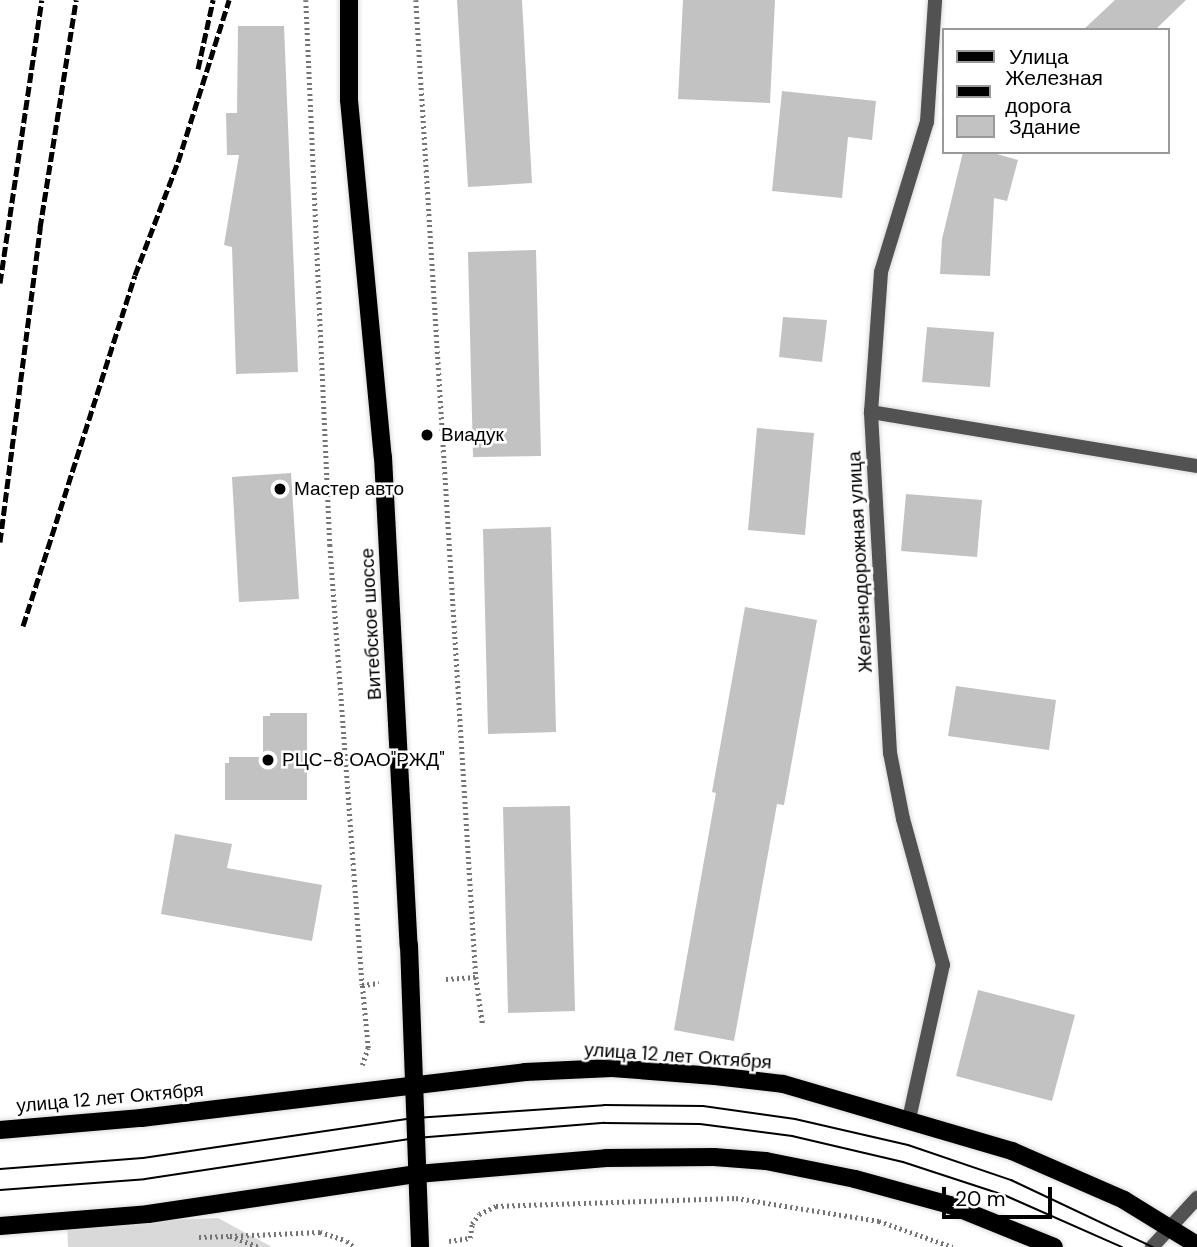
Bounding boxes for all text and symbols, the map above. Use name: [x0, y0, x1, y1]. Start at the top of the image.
legend: [942, 28, 1169, 154]
text: Улица: [1009, 43, 1069, 71]
text: Железная дорога: [1005, 64, 1103, 120]
text: Здание: [1009, 113, 1081, 141]
place label: Виадук: [441, 424, 504, 446]
marker: Виадук: [419, 427, 435, 443]
street label: Железнодорожная улица: [843, 451, 877, 673]
place label: Мастер авто: [294, 478, 404, 500]
marker: Мастер авто: [272, 481, 288, 497]
street label: Витебское шоссе: [356, 547, 386, 701]
place label: РЦС-8 ОАО"РЖД": [282, 749, 445, 771]
marker: РЦС-8 ОАО"РЖД": [260, 752, 276, 768]
street label: улица 12 лет Октября: [584, 1038, 772, 1074]
street label: улица 12 лет Октября: [15, 1078, 205, 1118]
scale bar: [945, 1174, 1055, 1218]
text: 20 m: [955, 1185, 1006, 1213]

